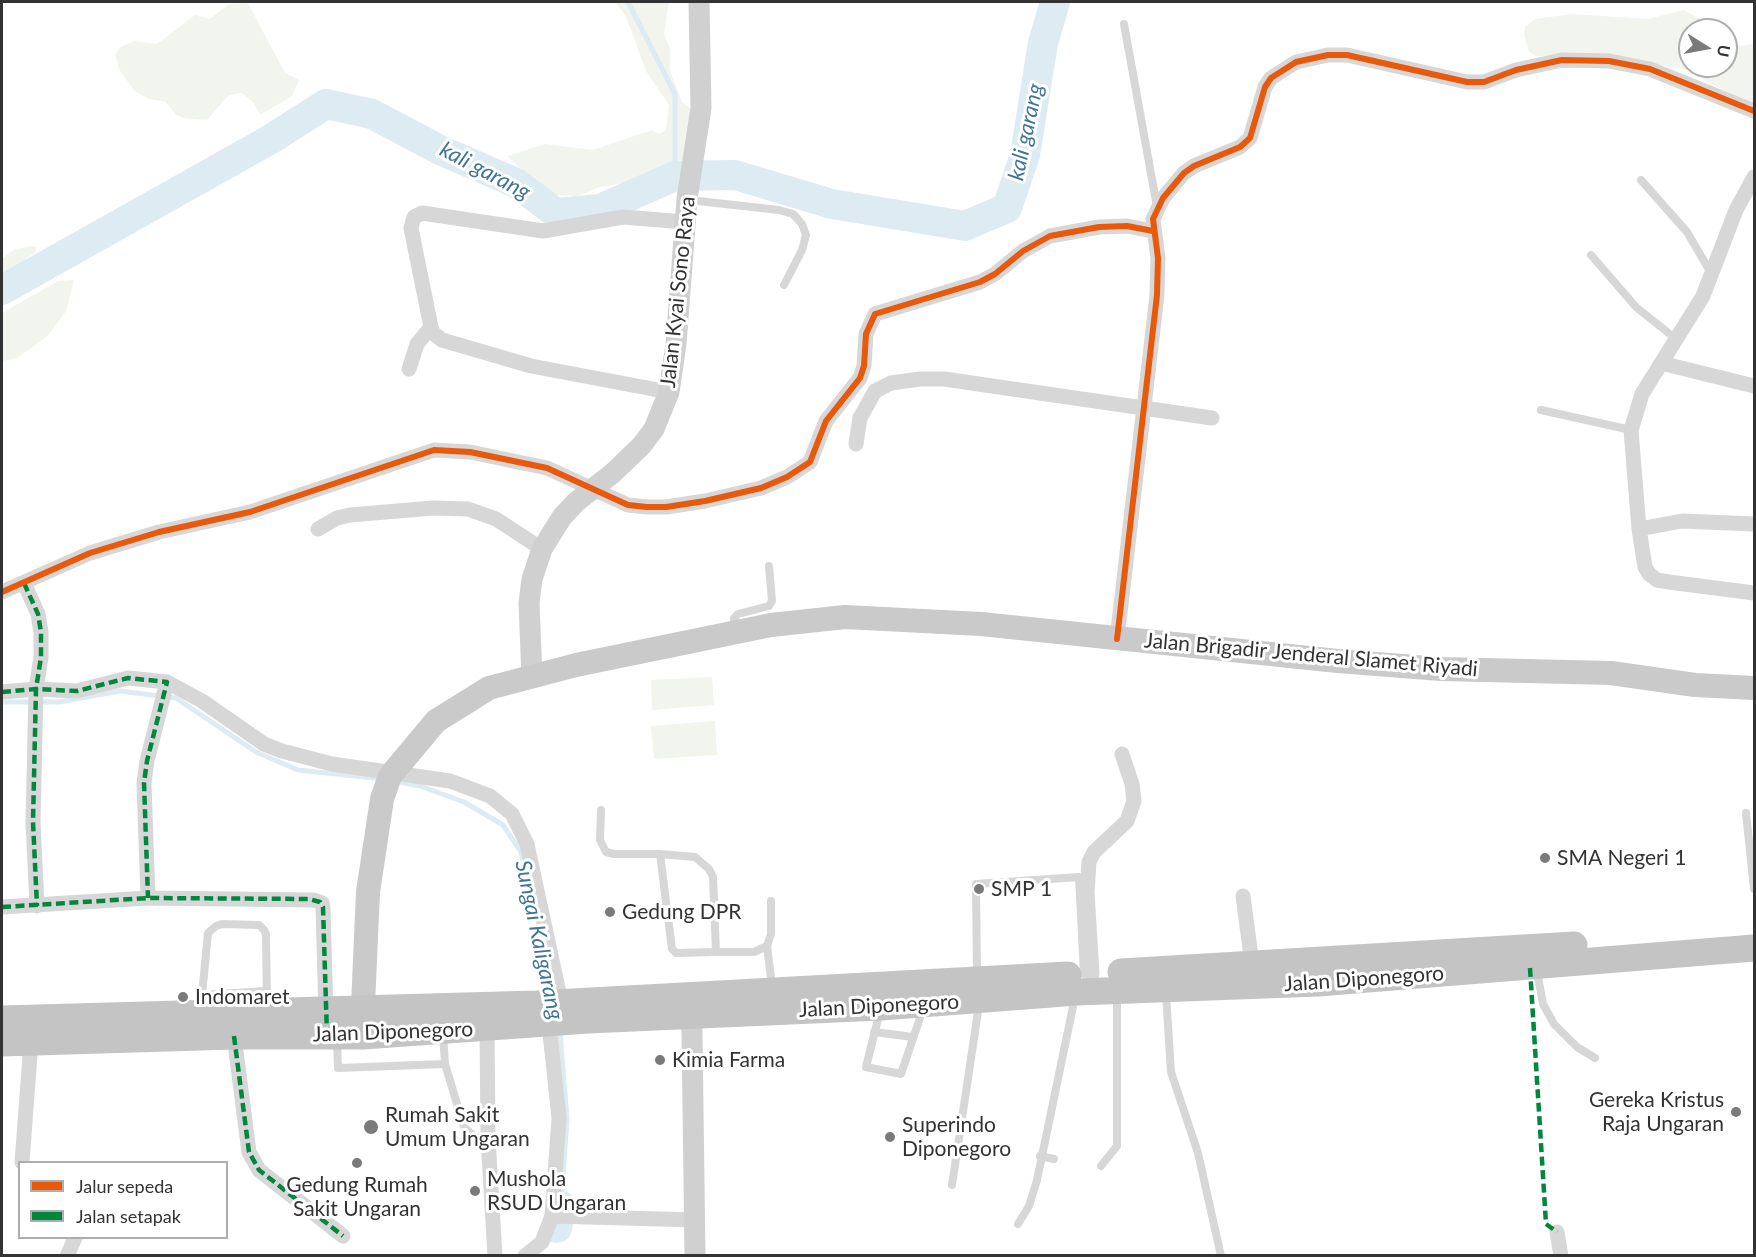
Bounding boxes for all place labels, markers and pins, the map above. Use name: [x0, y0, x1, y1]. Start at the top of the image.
place label: SMA Negeri 1: [1557, 845, 1686, 871]
marker: SMA Negeri 1: [1538, 851, 1552, 865]
place label: SMP 1: [991, 876, 1052, 902]
marker: SMP 1: [972, 882, 986, 896]
place label: Gedung DPR: [622, 899, 742, 925]
marker: Gedung DPR: [603, 905, 617, 919]
place label: Indomaret: [195, 984, 290, 1010]
marker: Indomaret: [176, 990, 190, 1004]
place label: Kimia Farma: [672, 1047, 785, 1073]
marker: Kimia Farma: [653, 1053, 667, 1067]
place label: Gereka Kristus Raja Ungaran: [1589, 1087, 1724, 1137]
place label: Rumah Sakit Umum Ungaran: [385, 1102, 530, 1152]
marker: Gereka Kristus Raja Ungaran: [1729, 1105, 1743, 1119]
place label: Superindo Diponegoro: [902, 1112, 1011, 1162]
marker: Rumah Sakit Umum Ungaran: [362, 1118, 380, 1136]
marker: Superindo Diponegoro: [883, 1130, 897, 1144]
marker: Gedung Rumah Sakit Ungaran: [350, 1156, 364, 1170]
place label: Mushola RSUD Ungaran: [487, 1166, 626, 1216]
place label: Gedung Rumah Sakit Ungaran: [286, 1172, 428, 1222]
marker: Mushola RSUD Ungaran: [468, 1184, 482, 1198]

